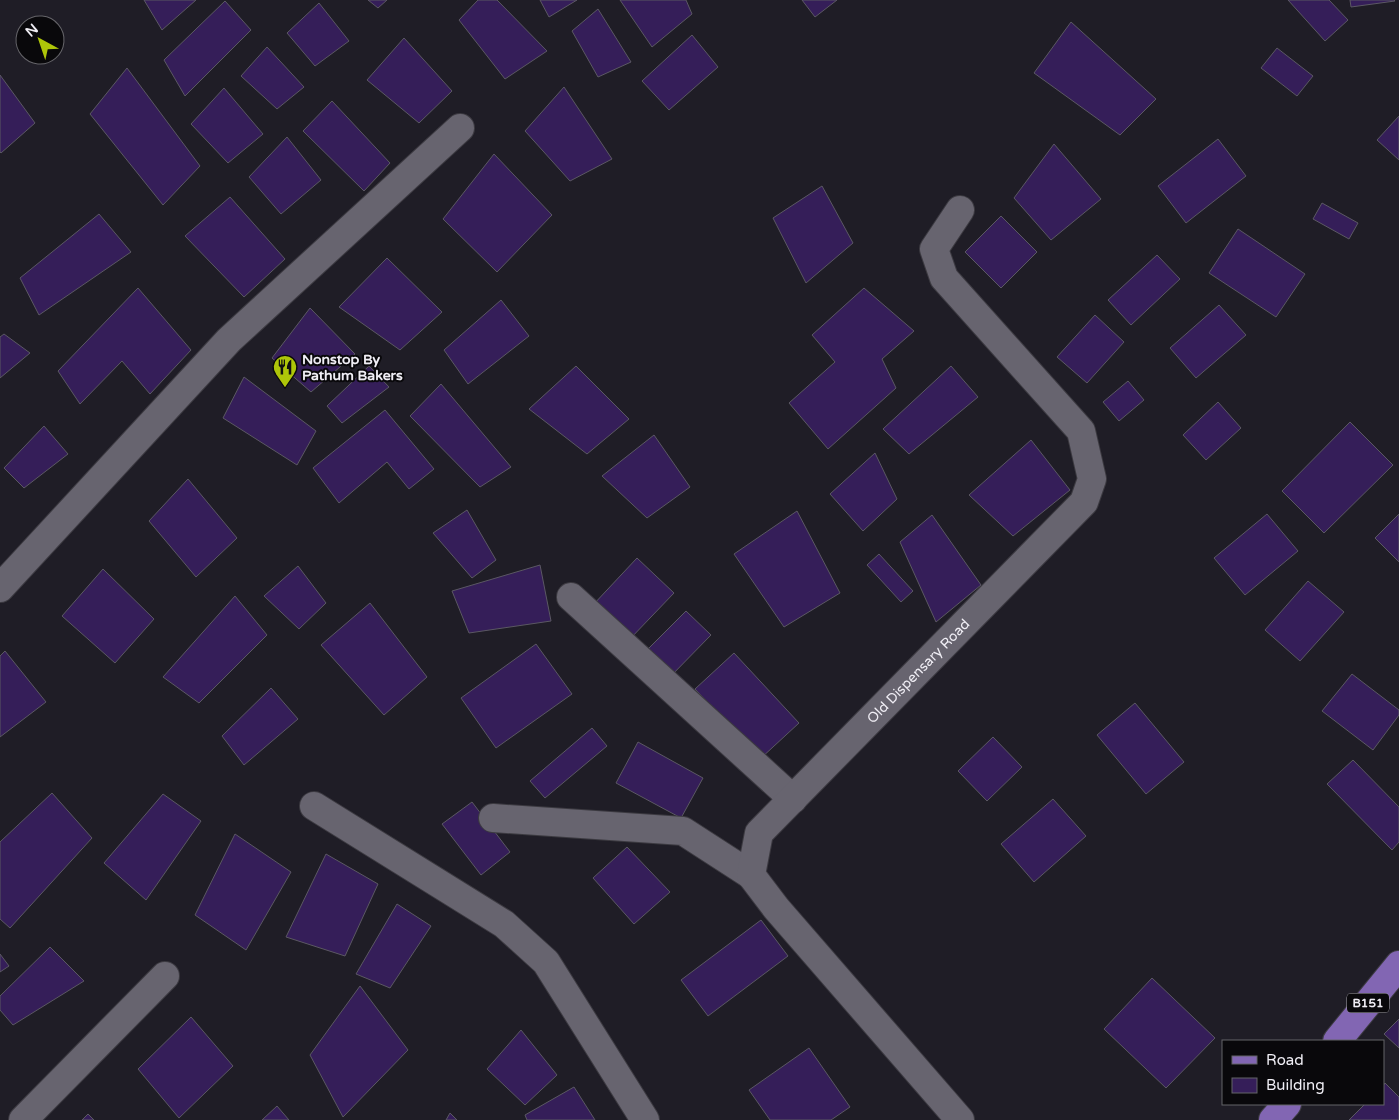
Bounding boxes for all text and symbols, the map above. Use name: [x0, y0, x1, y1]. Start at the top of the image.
north arrow: [15, 15, 65, 65]
text: N: [22, 20, 42, 41]
place label: Nonstop By Pathum Bakers: [302, 351, 403, 384]
restaurant icon: Nonstop By Pathum Bakers: [272, 354, 298, 388]
street label: Old Dispensary Road: [863, 615, 973, 727]
road number: B151: [1347, 994, 1389, 1012]
legend: [1222, 1040, 1384, 1105]
text: Road: [1266, 1051, 1304, 1069]
text: Building: [1266, 1076, 1325, 1094]

